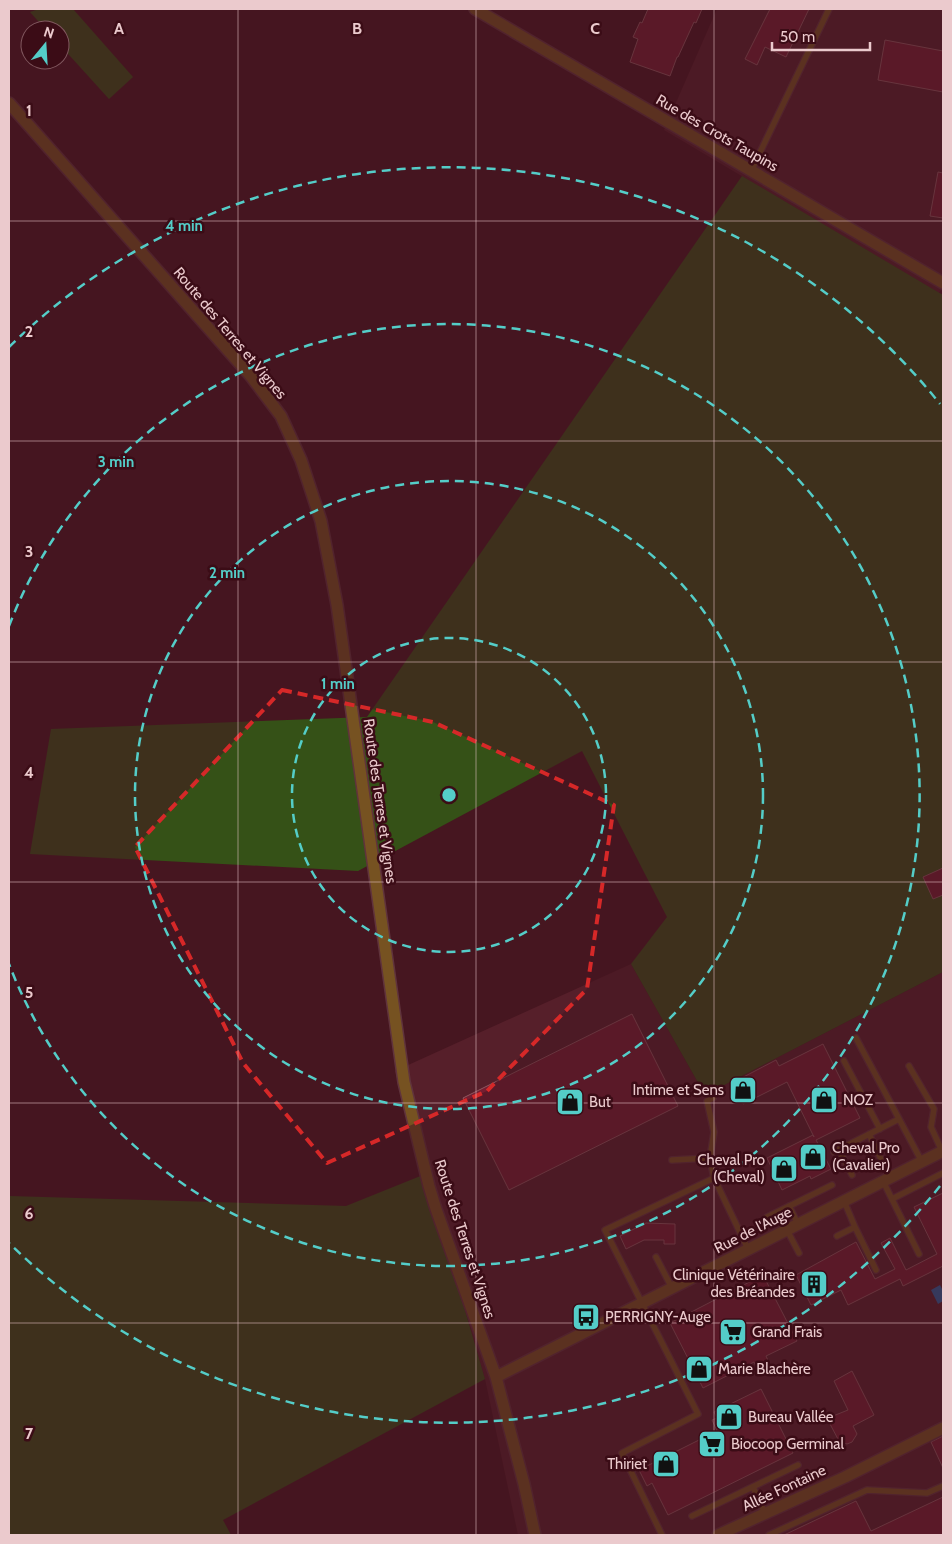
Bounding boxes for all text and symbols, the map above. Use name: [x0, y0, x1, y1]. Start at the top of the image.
text: A: [114, 19, 124, 38]
text: B: [352, 19, 362, 38]
text: C: [590, 19, 600, 38]
north arrow: [20, 20, 70, 70]
scale bar: [772, 20, 870, 52]
text: N: [42, 23, 57, 43]
text: 50 m: [780, 28, 815, 46]
street label: Rue des Crots Taupins: [653, 91, 781, 175]
text: 1: [26, 101, 32, 120]
text: 4 min: [165, 217, 203, 235]
street label: Route des Terres et Vignes: [170, 263, 290, 403]
text: 2: [25, 322, 33, 341]
text: 3 min: [98, 453, 134, 471]
text: 3: [25, 542, 33, 561]
text: 2 min: [209, 564, 245, 582]
text: 1 min: [321, 675, 355, 693]
street label: Route des Terres et Vignes: [360, 717, 400, 885]
text: 4: [24, 763, 34, 782]
centre of rings: [440, 786, 458, 804]
text: 5: [25, 983, 33, 1002]
shop icon: Intime et Sens: [728, 1075, 758, 1105]
place label: Intime et Sens: [632, 1081, 724, 1099]
shop icon: NOZ: [809, 1085, 839, 1115]
shop icon: But: [555, 1087, 585, 1117]
place label: NOZ: [843, 1091, 874, 1109]
place label: But: [589, 1093, 611, 1111]
place label: Cheval Pro (Cavalier): [832, 1139, 900, 1174]
shop icon: Cheval Pro (Cavalier): [798, 1142, 828, 1172]
place label: Cheval Pro (Cheval): [697, 1151, 765, 1186]
shop icon: Cheval Pro (Cheval): [769, 1154, 799, 1184]
street label: Route des Terres et Vignes: [431, 1157, 499, 1321]
street label: Rue de l'Auge: [711, 1203, 795, 1257]
text: 6: [25, 1204, 34, 1223]
place label: Clinique Vétérinaire des Bréandes: [673, 1266, 795, 1301]
building icon: Clinique Vétérinaire des Bréandes: [799, 1269, 829, 1299]
bus stop icon: PERRIGNY-Auge: [571, 1302, 601, 1332]
place label: PERRIGNY-Auge: [605, 1308, 711, 1326]
supermarket icon: Grand Frais: [718, 1317, 748, 1347]
place label: Grand Frais: [752, 1323, 822, 1341]
shop icon: Marie Blachère: [684, 1354, 714, 1384]
place label: Marie Blachère: [718, 1360, 811, 1378]
shop icon: Bureau Vallée: [714, 1402, 744, 1432]
place label: Bureau Vallée: [748, 1408, 834, 1426]
text: 7: [25, 1424, 34, 1443]
supermarket icon: Biocoop Germinal: [697, 1429, 727, 1459]
place label: Biocoop Germinal: [731, 1435, 845, 1453]
shop icon: Thiriet: [651, 1449, 681, 1479]
place label: Thiriet: [607, 1455, 647, 1473]
street label: Allée Fontaine: [739, 1461, 829, 1515]

